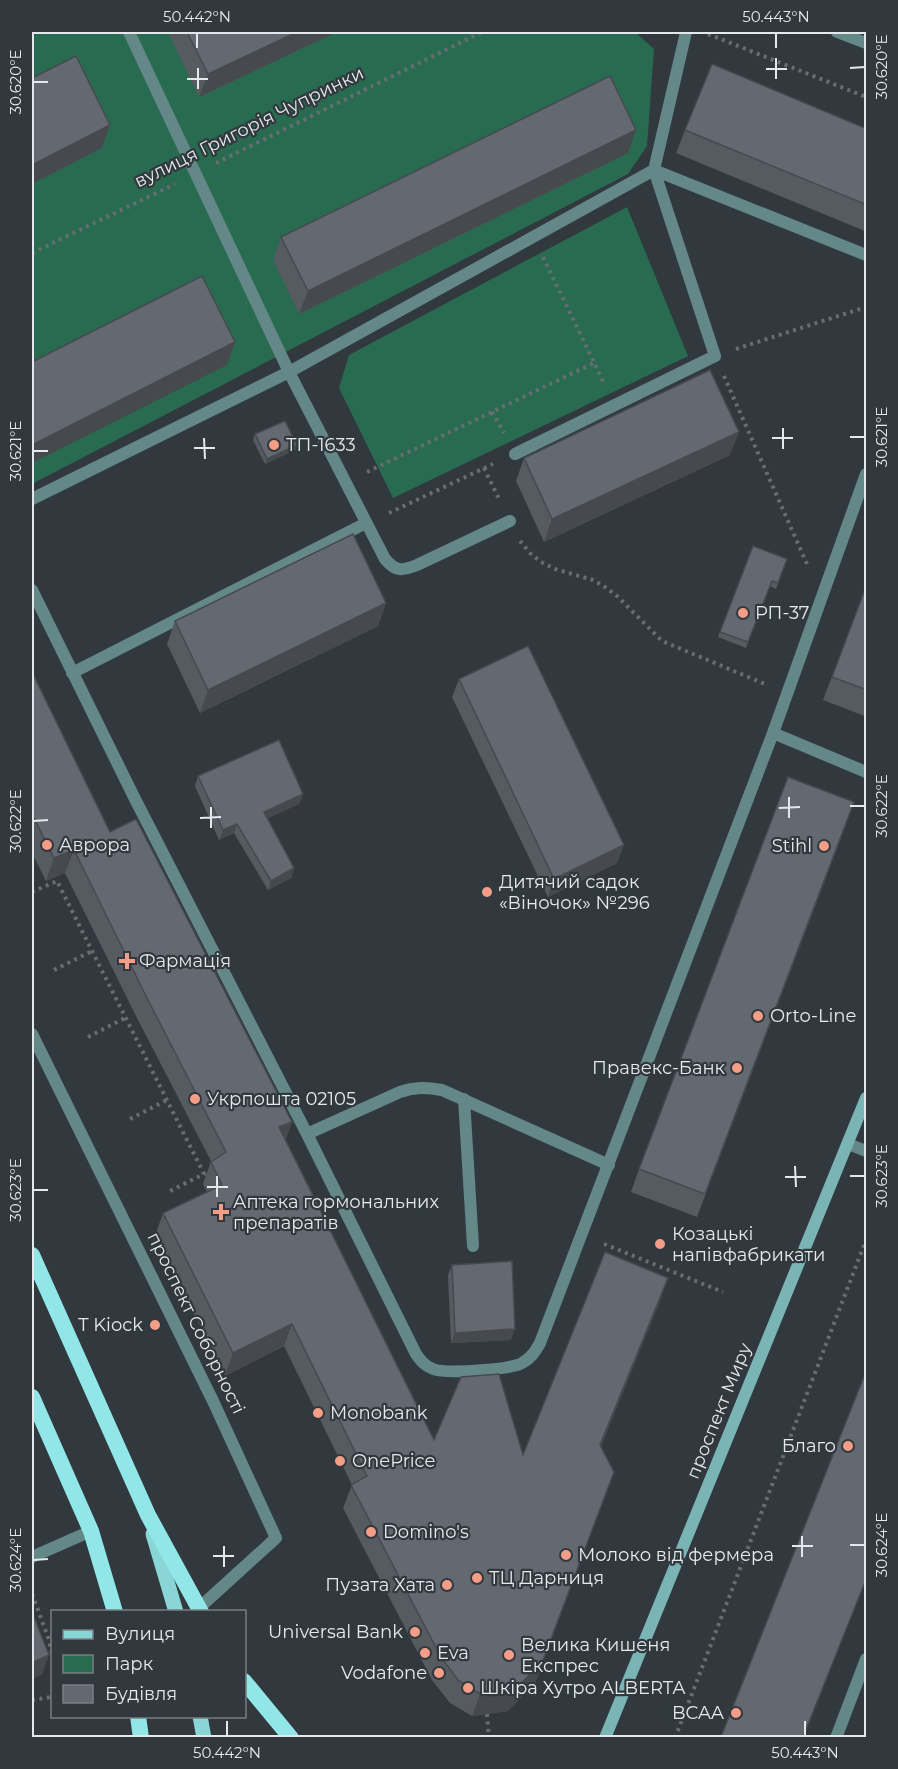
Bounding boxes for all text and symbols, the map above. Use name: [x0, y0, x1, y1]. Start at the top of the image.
text: 50.442°N: [163, 7, 231, 26]
text: 50.443°N: [742, 7, 810, 26]
text: 30.620°E: [872, 34, 891, 100]
text: 30.620°E: [6, 49, 25, 115]
street label: вулиця Григорія Чупринки: [131, 62, 367, 192]
text: 30.621°E: [872, 407, 891, 467]
text: 30.621°E: [6, 421, 25, 481]
place label: ТП-1633: [286, 434, 356, 456]
marker: ТП-1633: [267, 438, 281, 452]
place label: РП-37: [755, 602, 809, 624]
marker: РП-37: [736, 606, 750, 620]
text: 30.622°E: [872, 774, 891, 838]
text: 30.622°E: [6, 789, 25, 853]
place label: Аврора: [59, 834, 130, 856]
place label: Stihl: [772, 835, 812, 857]
marker: Аврора: [40, 838, 54, 852]
marker: Stihl: [817, 839, 831, 853]
place label: Дитячий садок «Віночок» №296: [499, 871, 650, 914]
marker: Дитячий садок «Віночок» №296: [480, 885, 494, 899]
place label: Фармація: [139, 950, 231, 972]
marker: Фармація: [120, 954, 134, 968]
place label: Orto-Line: [770, 1005, 857, 1027]
marker: Orto-Line: [751, 1009, 765, 1023]
place label: Правекс-Банк: [592, 1057, 726, 1079]
marker: Правекс-Банк: [730, 1061, 744, 1075]
place label: Укрпошта 02105: [207, 1088, 356, 1110]
marker: Укрпошта 02105: [188, 1092, 202, 1106]
text: 30.623°E: [872, 1144, 891, 1208]
text: 30.623°E: [6, 1158, 25, 1222]
place label: Аптека гормональних препаратів: [233, 1191, 439, 1234]
marker: Аптека гормональних препаратів: [214, 1205, 228, 1219]
place label: Козацькі напівфабрикати: [672, 1223, 825, 1266]
street label: проспект Соборності: [142, 1229, 250, 1417]
marker: Козацькі напівфабрикати: [653, 1237, 667, 1251]
place label: T Kiock: [78, 1314, 143, 1336]
marker: T Kiock: [148, 1318, 162, 1332]
street label: проспект Миру: [682, 1340, 756, 1482]
place label: Monobank: [330, 1402, 428, 1424]
marker: Monobank: [311, 1406, 325, 1420]
place label: Благо: [782, 1435, 836, 1457]
marker: Благо: [841, 1439, 855, 1453]
place label: OnePrice: [352, 1450, 436, 1472]
marker: OnePrice: [333, 1454, 347, 1468]
text: 30.624°E: [872, 1513, 891, 1577]
place label: Domino's: [383, 1521, 469, 1543]
marker: Domino's: [364, 1525, 378, 1539]
text: 30.624°E: [6, 1528, 25, 1592]
place label: Молоко від фермера: [578, 1544, 774, 1566]
marker: Молоко від фермера: [559, 1548, 573, 1562]
place label: ТЦ Дарниця: [489, 1567, 604, 1589]
marker: ТЦ Дарниця: [470, 1571, 484, 1585]
place label: Пузата Хата: [325, 1574, 435, 1596]
marker: Пузата Хата: [440, 1578, 454, 1592]
legend: [51, 1610, 246, 1718]
place label: Universal Bank: [268, 1621, 403, 1643]
text: Вулиця: [105, 1623, 175, 1645]
marker: Universal Bank: [408, 1625, 422, 1639]
place label: Велика Кишеня Експрес: [521, 1634, 670, 1677]
place label: Eva: [437, 1642, 469, 1664]
marker: Eva: [418, 1646, 432, 1660]
marker: Велика Кишеня Експрес: [502, 1648, 516, 1662]
text: Парк: [105, 1653, 154, 1675]
place label: Vodafone: [341, 1662, 427, 1684]
marker: Vodafone: [432, 1666, 446, 1680]
place label: Шкіра Хутро ALBERTA: [480, 1677, 686, 1699]
marker: Шкіра Хутро ALBERTA: [461, 1681, 475, 1695]
text: Будівля: [105, 1683, 177, 1705]
place label: BCAA: [672, 1702, 724, 1724]
marker: BCAA: [729, 1706, 743, 1720]
text: 50.442°N: [193, 1743, 261, 1762]
text: 50.443°N: [771, 1743, 839, 1762]

